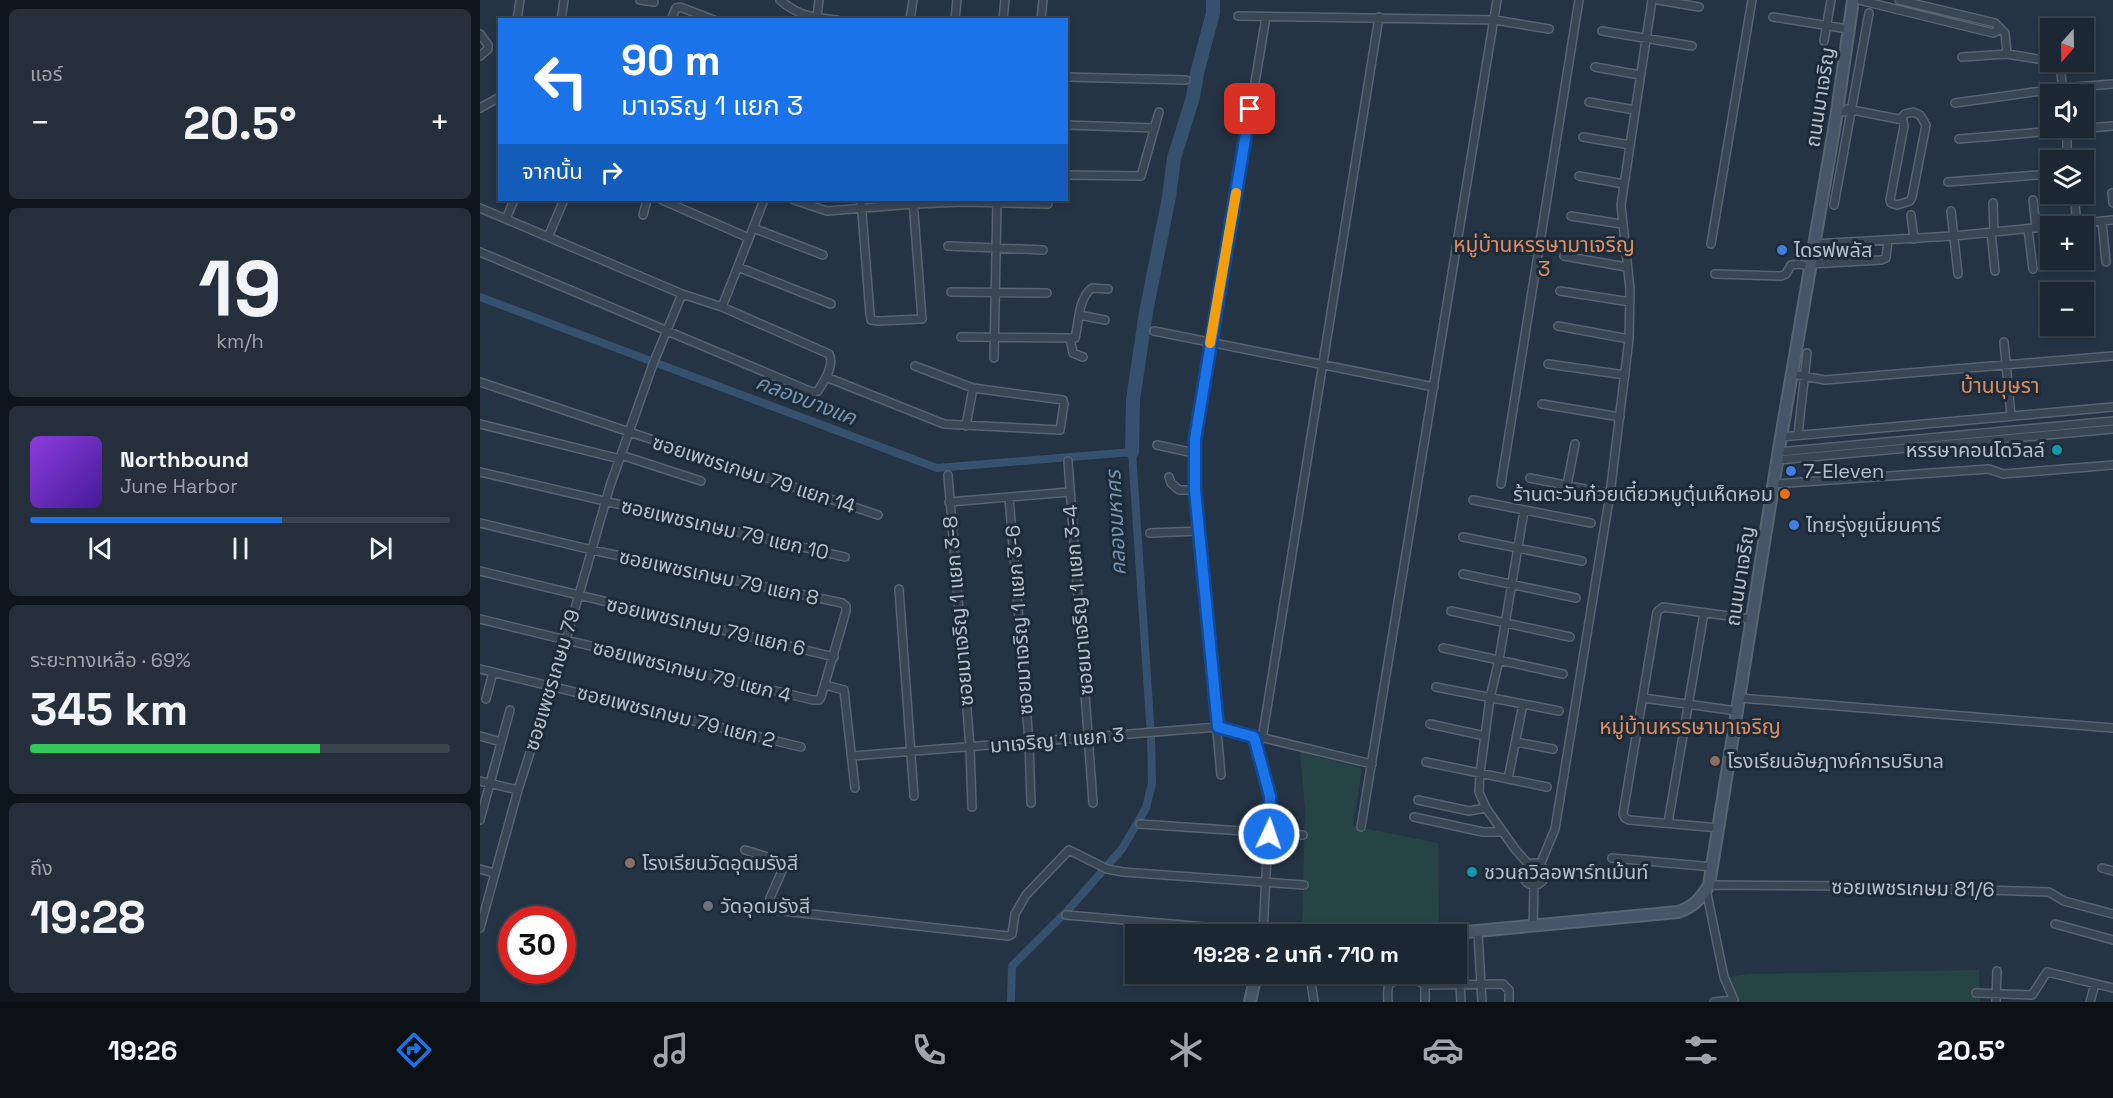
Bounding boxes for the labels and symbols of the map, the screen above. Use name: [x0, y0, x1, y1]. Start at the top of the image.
north arrow: [2040, 18, 2094, 72]
street label: ถนนมาเจริญ: [1799, 45, 1841, 149]
pin: [1224, 83, 1275, 134]
district label: หมู่บ้านหรรษามาเจริญ 3: [1453, 231, 1635, 282]
place label: ไดรฟพลัส: [1793, 237, 1872, 263]
marker: ไดรฟพลัส: [1775, 243, 1789, 257]
water label: คลองบางแค: [752, 368, 861, 431]
district label: บ้านบุษรา: [1961, 372, 2039, 399]
street label: ซอยเพชรเกษม 79 แยก 14: [649, 429, 859, 519]
place label: หรรษาคอนโดวิลล์: [1906, 437, 2045, 463]
marker: หรรษาคอนโดวิลล์: [2050, 443, 2064, 457]
place label: 7-Eleven: [1803, 458, 1884, 484]
marker: 7-Eleven: [1784, 464, 1798, 478]
water label: คลองมหาศร: [1099, 468, 1132, 576]
place label: ร้านตะวันก๋วยเตี๋ยวหมูตุ๋นเห็ดหอม: [1513, 480, 1773, 507]
marker: ร้านตะวันก๋วยเตี๋ยวหมูตุ๋นเห็ดหอม: [1778, 487, 1792, 501]
street label: ซอยเพชรเกษม 79 แยก 10: [619, 492, 831, 566]
street label: ซอยมาเจริญ 1 แยก 3-4: [1057, 504, 1099, 696]
place label: ไทยรุ่งยูเนี่ยนคาร์: [1805, 511, 1942, 538]
street label: ซอยมาเจริญ 1 แยก 3-8: [937, 515, 979, 707]
marker: ไทยรุ่งยูเนี่ยนคาร์: [1787, 518, 1801, 532]
street label: ซอยมาเจริญ 1 แยก 3-6: [999, 524, 1039, 716]
street label: ถนนมาเจริญ: [1719, 524, 1761, 628]
street label: ซอยเพชรเกษม 79 แยก 8: [617, 543, 821, 611]
street label: ซอยเพชรเกษม 79 แยก 6: [604, 590, 808, 662]
street label: ซอยเพชรเกษม 79: [518, 606, 586, 754]
street label: ซอยเพชรเกษม 79 แยก 4: [590, 634, 794, 708]
street label: ซอยเพชรเกษม 79 แยก 2: [574, 679, 778, 753]
district label: หมู่บ้านหรรษามาเจริญ: [1599, 713, 1781, 740]
street label: มาเจริญ 1 แยก 3: [989, 721, 1125, 759]
place label: โรงเรียนอัษฎางค์การบริบาล: [1727, 748, 1944, 774]
marker: โรงเรียนอัษฎางค์การบริบาล: [1708, 754, 1722, 768]
position arrow: [1237, 802, 1301, 866]
place label: โรงเรียนวัดอุดมรังสี: [642, 850, 798, 876]
marker: โรงเรียนวัดอุดมรังสี: [623, 856, 637, 870]
place label: ชวนถวิลอพาร์ทเม้นท์: [1484, 859, 1648, 885]
marker: ชวนถวิลอพาร์ทเม้นท์: [1465, 865, 1479, 879]
street label: ซอยเพชรเกษม 81/6: [1831, 874, 1995, 902]
place label: วัดอุดมรังสี: [720, 893, 810, 919]
marker: วัดอุดมรังสี: [701, 899, 715, 913]
speed limit sign: 30: [498, 906, 576, 984]

